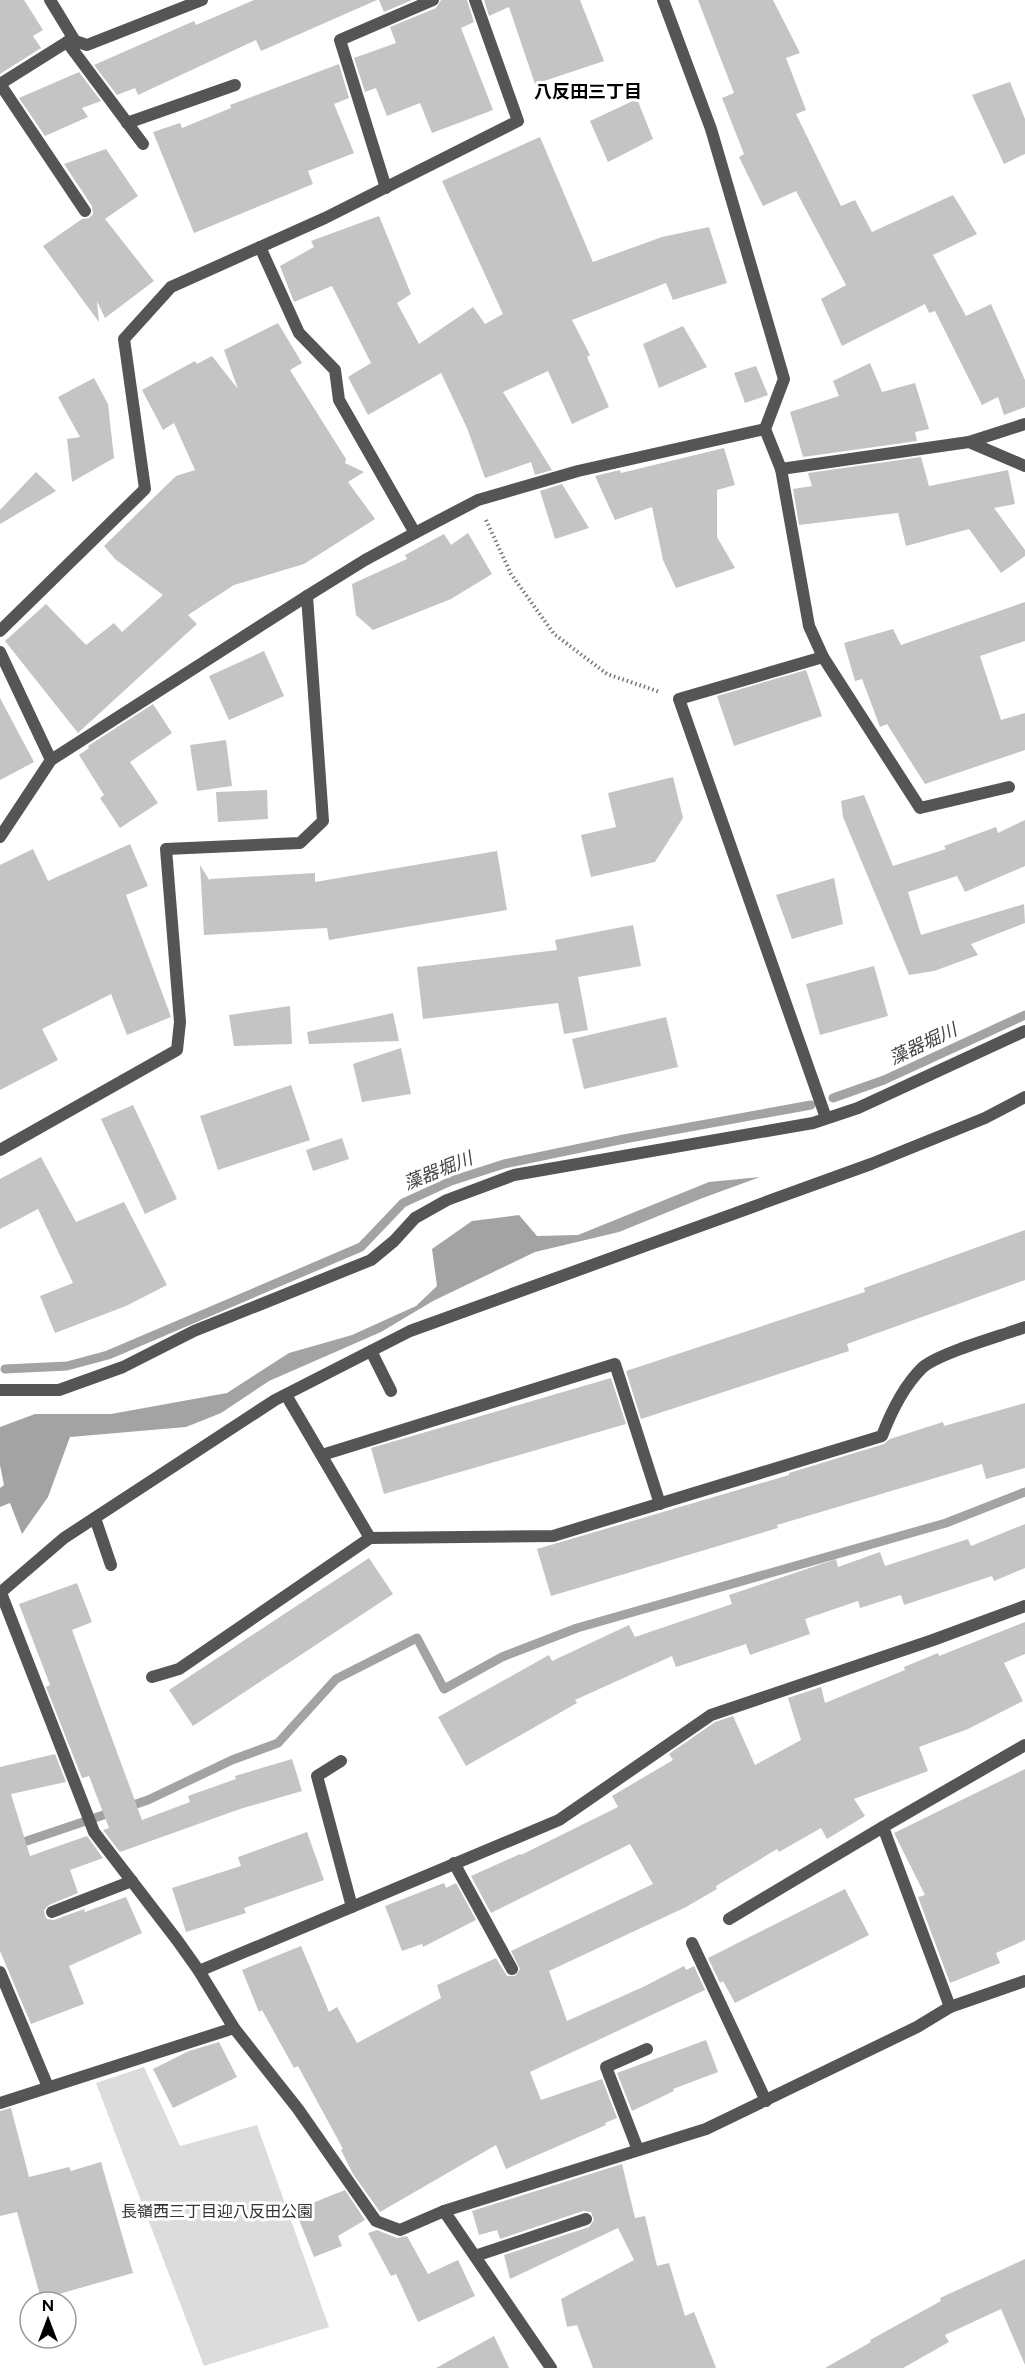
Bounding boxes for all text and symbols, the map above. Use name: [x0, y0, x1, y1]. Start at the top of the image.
district label: 八反田三丁目: [534, 81, 642, 103]
water label: 藻器堀川: [886, 1018, 962, 1069]
water label: 藻器堀川: [401, 1147, 477, 1195]
park label: 長嶺西三丁目迎八反田公園: [121, 2202, 313, 2221]
north arrow: [18, 2290, 78, 2350]
text: N: [42, 2296, 54, 2315]

